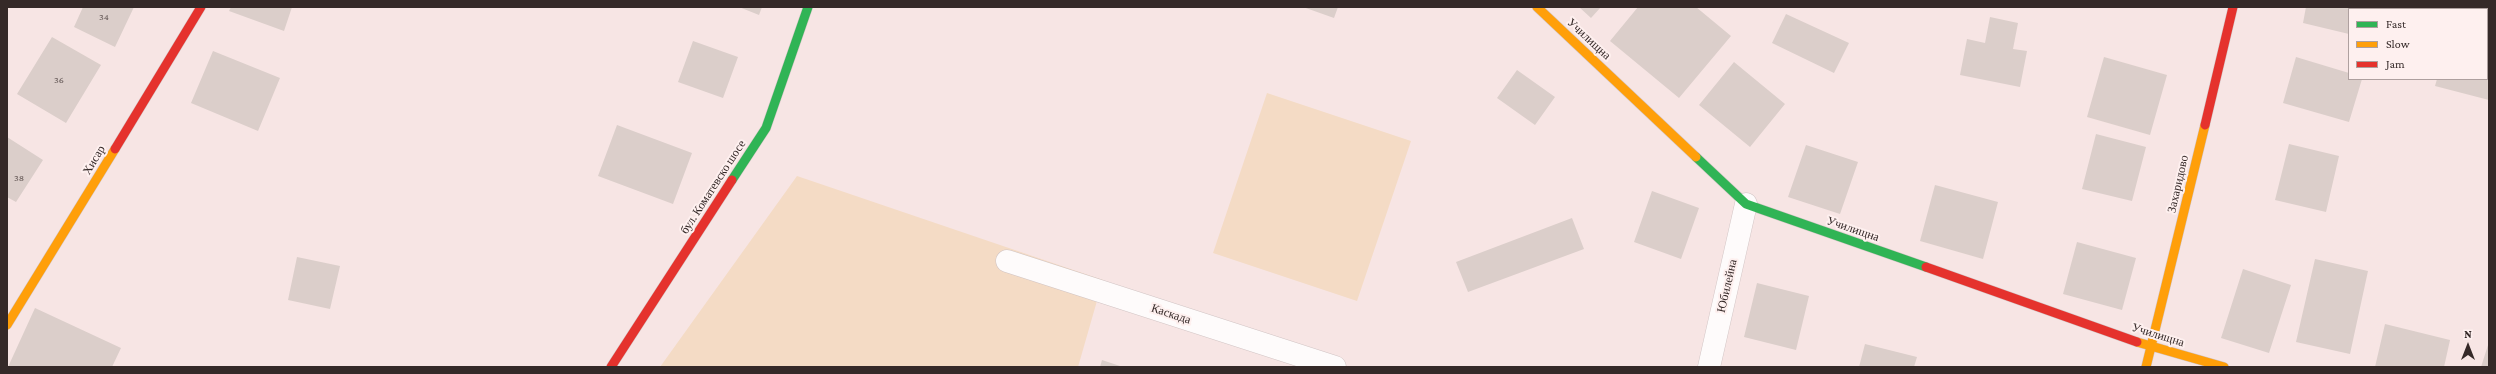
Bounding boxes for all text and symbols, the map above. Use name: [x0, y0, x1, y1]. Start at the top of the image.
legend: [2348, 8, 2488, 80]
house number: 34: [99, 11, 109, 23]
street label: Училищна: [1564, 15, 1614, 63]
text: Fast: [2386, 17, 2406, 31]
text: Slow: [2386, 37, 2410, 51]
text: Jam: [2386, 57, 2405, 71]
house number: 36: [54, 74, 64, 86]
street label: бул. Коматевско шосе: [677, 137, 749, 237]
street label: Хисар: [80, 143, 108, 177]
street label: Захаридово: [2164, 154, 2192, 214]
house number: 38: [14, 172, 24, 184]
street label: Училищна: [1825, 213, 1881, 245]
street label: Юбилейна: [1714, 258, 1740, 314]
street label: Каскада: [1149, 301, 1193, 327]
street label: Училищна: [2130, 320, 2186, 350]
north arrow: [2448, 326, 2488, 366]
text: N: [2464, 328, 2472, 340]

